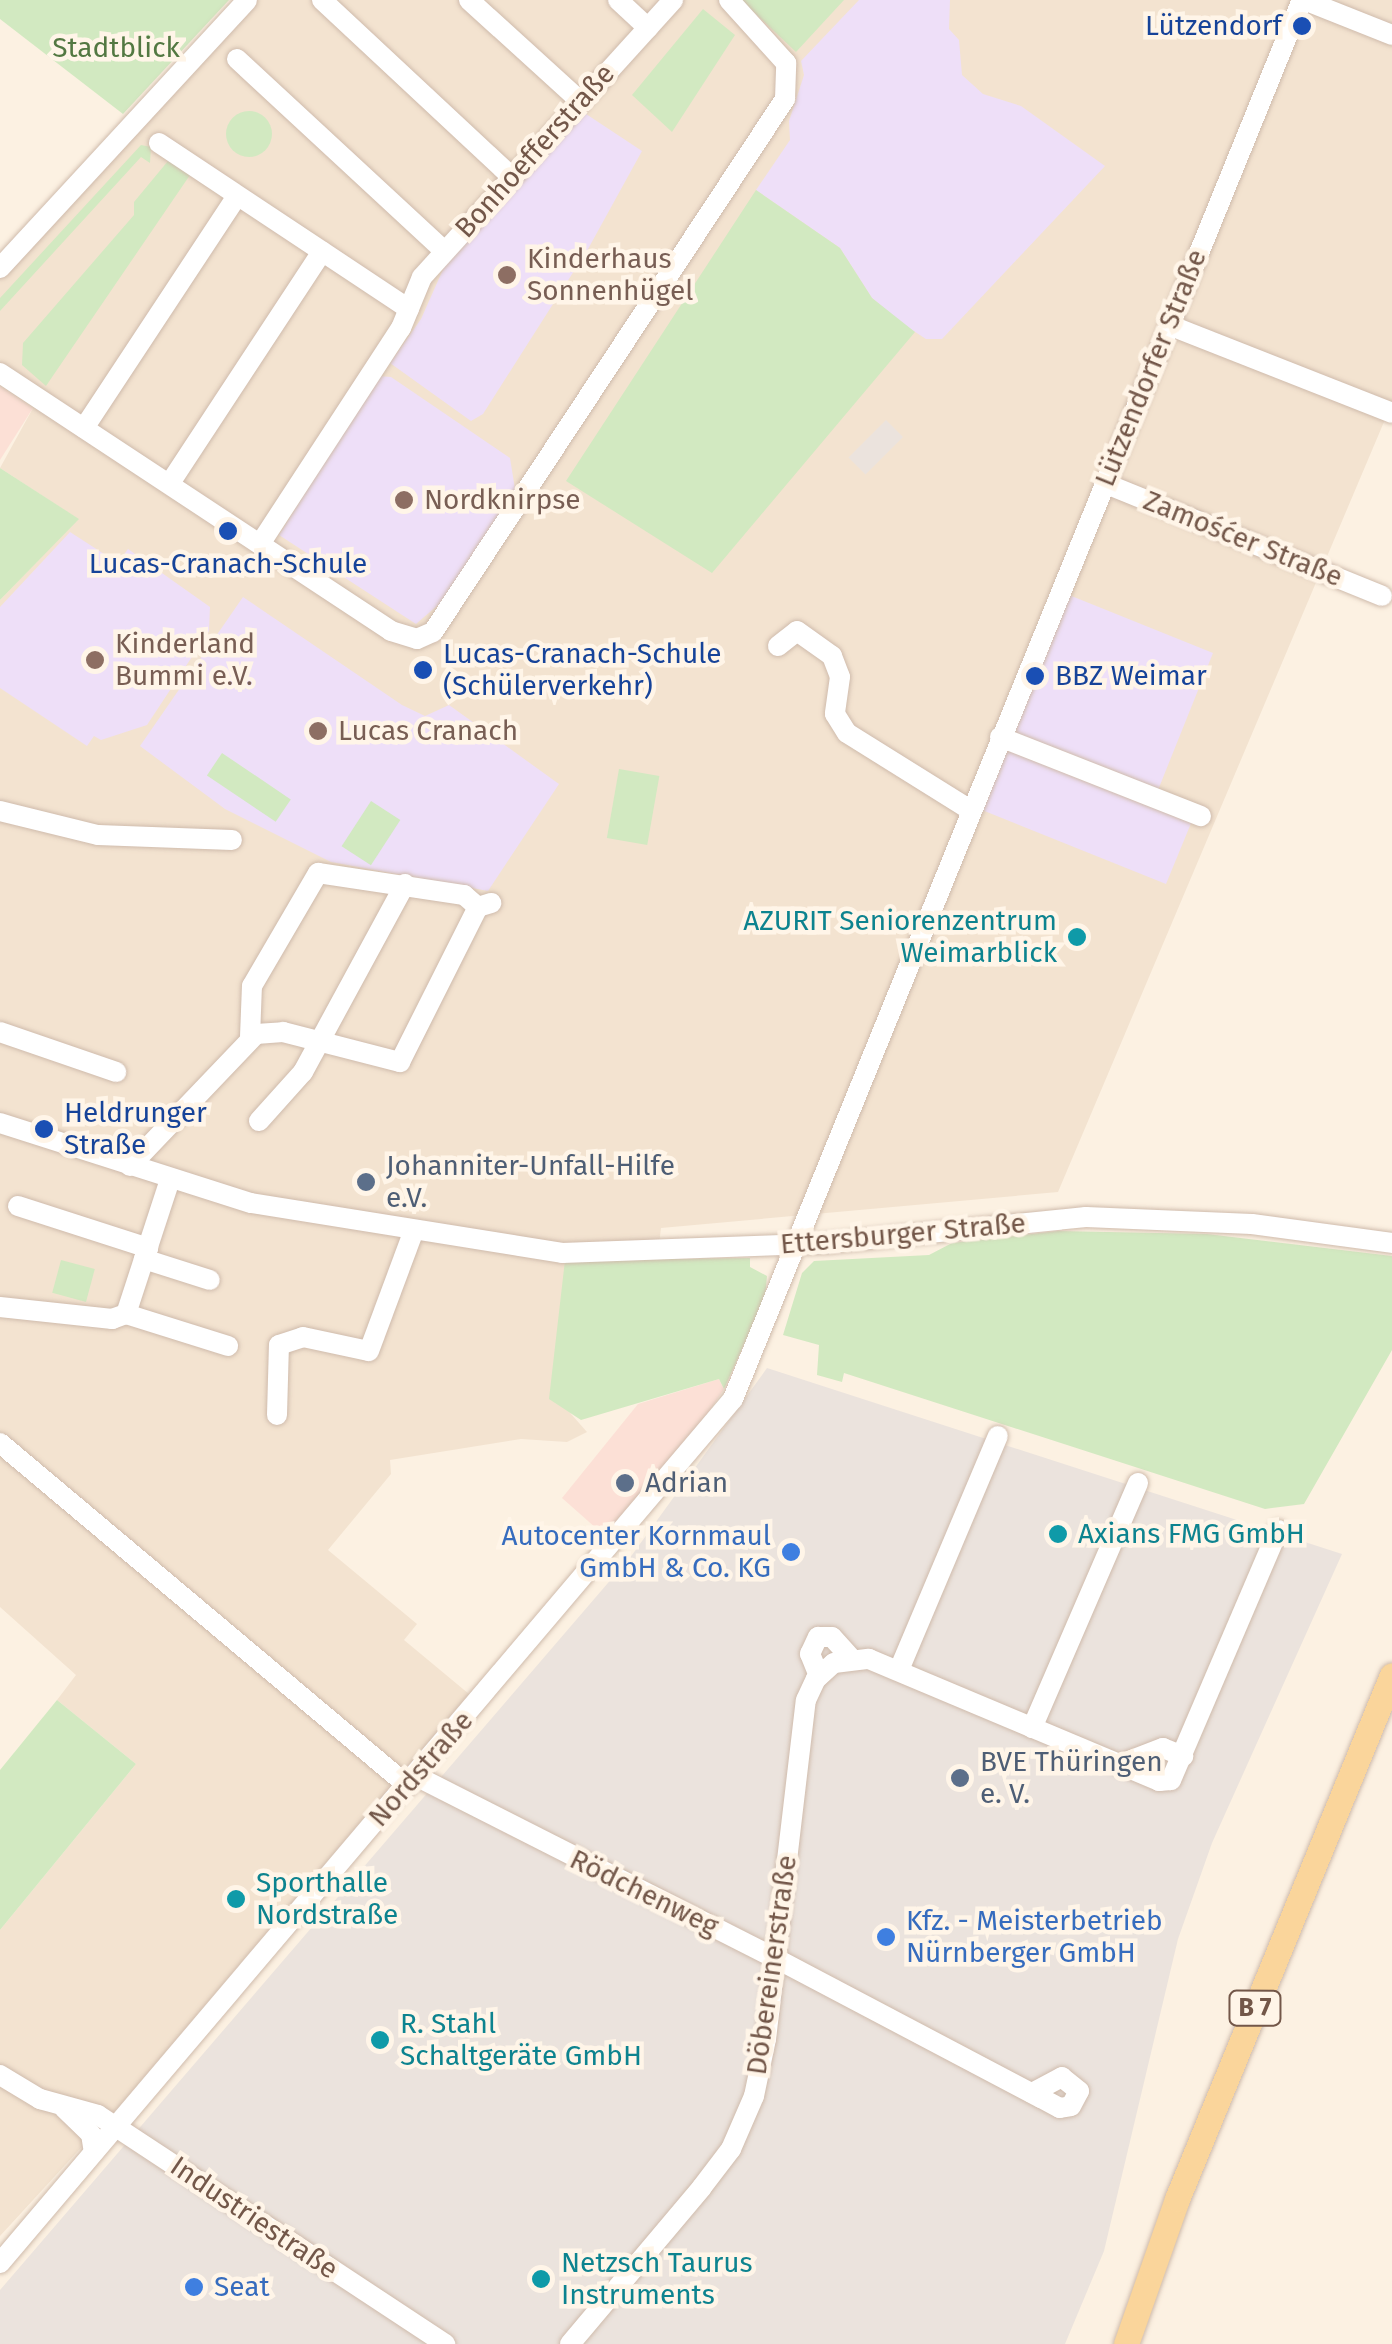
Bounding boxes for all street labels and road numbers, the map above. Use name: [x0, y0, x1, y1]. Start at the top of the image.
street label: Bonhoefferstraße: [448, 57, 622, 245]
street label: Lützendorfer Straße: [1088, 245, 1214, 491]
street label: Zamośćer Straße: [1139, 484, 1347, 594]
street label: Ettersburger Straße: [779, 1207, 1027, 1261]
street label: Nordstraße: [362, 1704, 480, 1834]
street label: Rödchenweg: [564, 1843, 724, 1943]
street label: Döbereinerstraße: [740, 1853, 804, 2077]
road number: B 7: [1228, 1988, 1282, 2028]
street label: Industriestraße: [164, 2150, 344, 2286]

